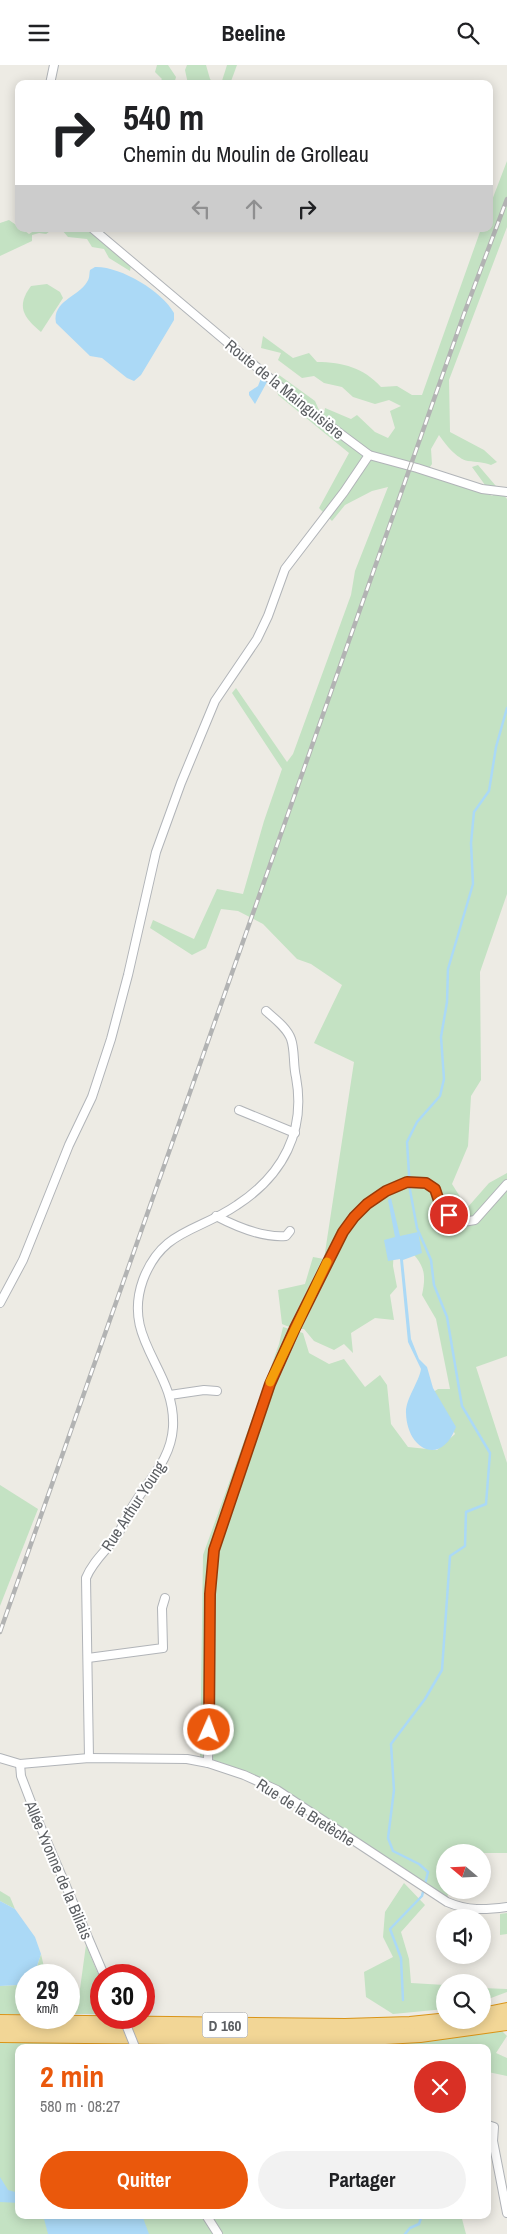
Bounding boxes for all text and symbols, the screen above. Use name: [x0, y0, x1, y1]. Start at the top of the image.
text: Beeline: [221, 18, 286, 48]
icon: menu: [25, 19, 53, 47]
icon: search: [454, 19, 482, 47]
text: 540 m: [123, 94, 204, 141]
icon: right: [40, 100, 105, 165]
text: Chemin du Moulin de Grolleau: [123, 139, 369, 169]
icon: left: [187, 195, 215, 223]
icon: ahead: [240, 195, 268, 223]
icon: right: [293, 195, 321, 223]
street label: Route de la Mainguisière: [221, 334, 349, 444]
pin: [428, 1194, 470, 1236]
icon: arrive: [435, 1201, 463, 1229]
street label: Rue Arthur Young: [96, 1456, 171, 1555]
position arrow: [182, 1703, 234, 1755]
street label: Rue de la Bretèche: [253, 1773, 359, 1851]
street label: Allée Yvonne de la Biliais: [19, 1796, 98, 1943]
north arrow: [436, 1844, 491, 1899]
map controls: [436, 1844, 491, 2029]
button: sound: [436, 1909, 491, 1964]
speed limit sign: 30: [90, 1964, 155, 2029]
text: 29: [36, 1973, 59, 2007]
button: search: [436, 1974, 491, 2029]
text: km/h: [37, 2001, 58, 2017]
road number: D 160: [202, 2013, 248, 2037]
text: 2 min: [40, 2056, 104, 2096]
button: close: [414, 2061, 466, 2113]
text: 580 m · 08:27: [40, 2095, 120, 2117]
button: Quitter: [40, 2151, 248, 2209]
button: Partager: [258, 2151, 466, 2209]

